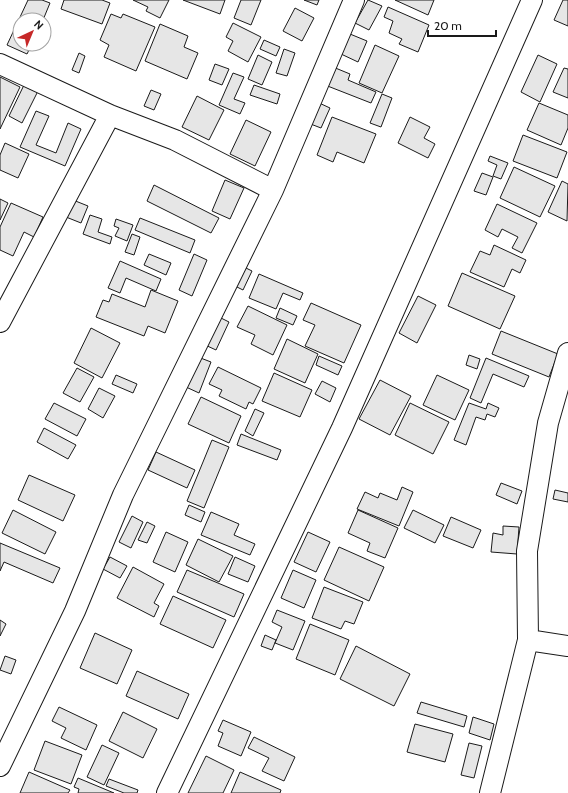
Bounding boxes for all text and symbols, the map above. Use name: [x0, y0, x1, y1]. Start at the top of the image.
north arrow: [12, 12, 52, 52]
scale bar: [428, 12, 496, 38]
text: N: [31, 17, 47, 33]
text: 20 m: [434, 18, 462, 33]

